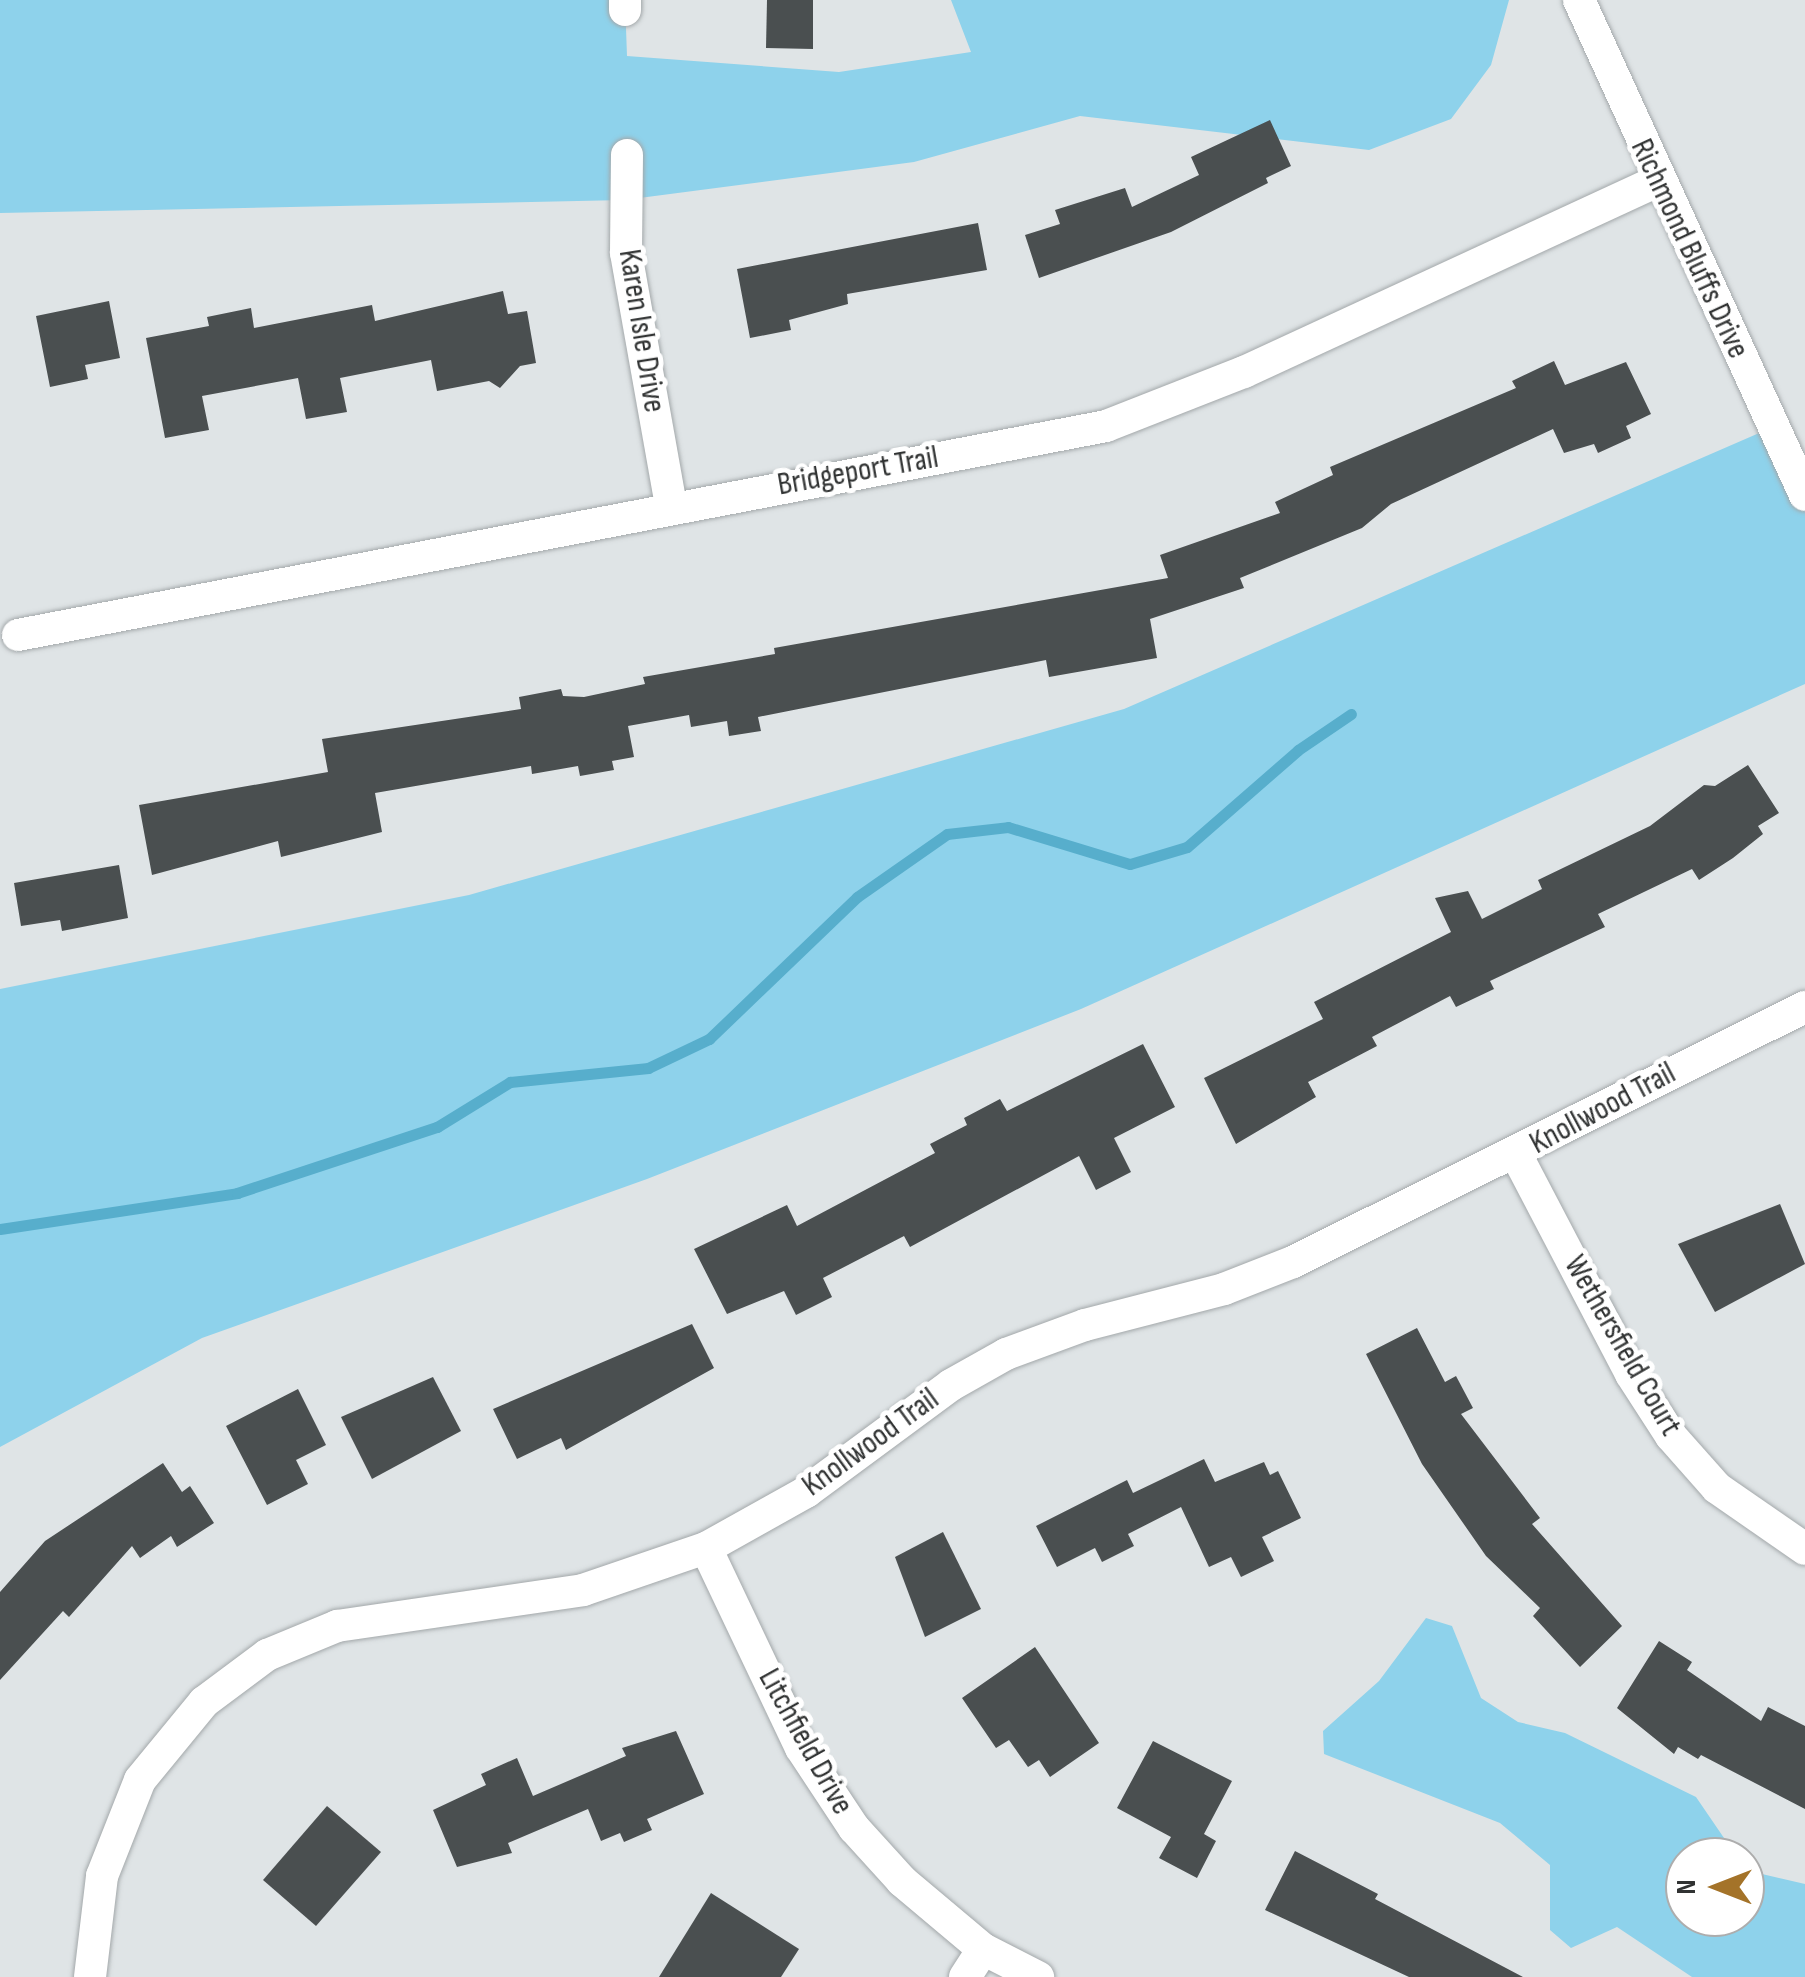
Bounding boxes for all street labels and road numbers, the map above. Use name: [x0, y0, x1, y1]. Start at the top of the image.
street label: Richmond Bluffs Drive: [1621, 133, 1757, 365]
street label: Karen Isle Drive: [609, 247, 673, 415]
street label: Bridgeport Trail: [775, 439, 941, 505]
street label: Knollwood Trail: [1524, 1055, 1682, 1163]
street label: Wethersfield Court: [1555, 1249, 1689, 1443]
street label: Knollwood Trail: [795, 1381, 947, 1505]
street label: Litchfield Drive: [749, 1662, 861, 1822]

